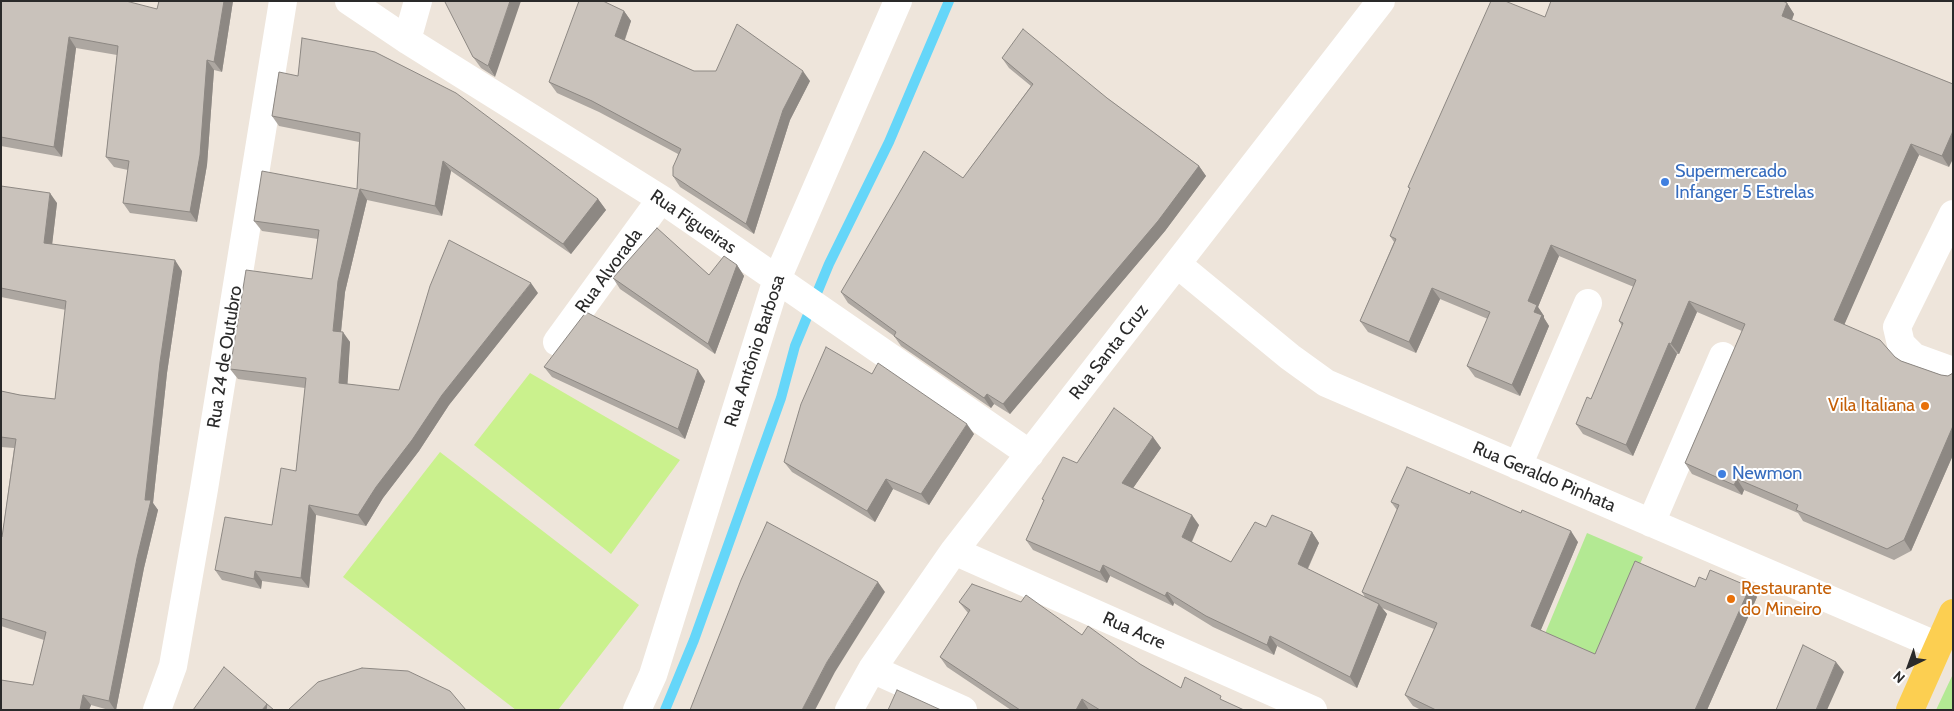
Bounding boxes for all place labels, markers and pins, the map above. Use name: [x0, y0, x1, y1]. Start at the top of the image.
place label: Supermercado Infanger 5 Estrelas: [1675, 161, 1814, 203]
marker: Supermercado Infanger 5 Estrelas: [1659, 176, 1671, 188]
place label: Vila Italiana: [1828, 395, 1915, 417]
marker: Vila Italiana: [1919, 400, 1931, 412]
place label: Newmon: [1732, 463, 1802, 485]
marker: Newmon: [1716, 468, 1728, 480]
place label: Restaurante do Mineiro: [1741, 578, 1832, 620]
marker: Restaurante do Mineiro: [1725, 593, 1737, 605]

